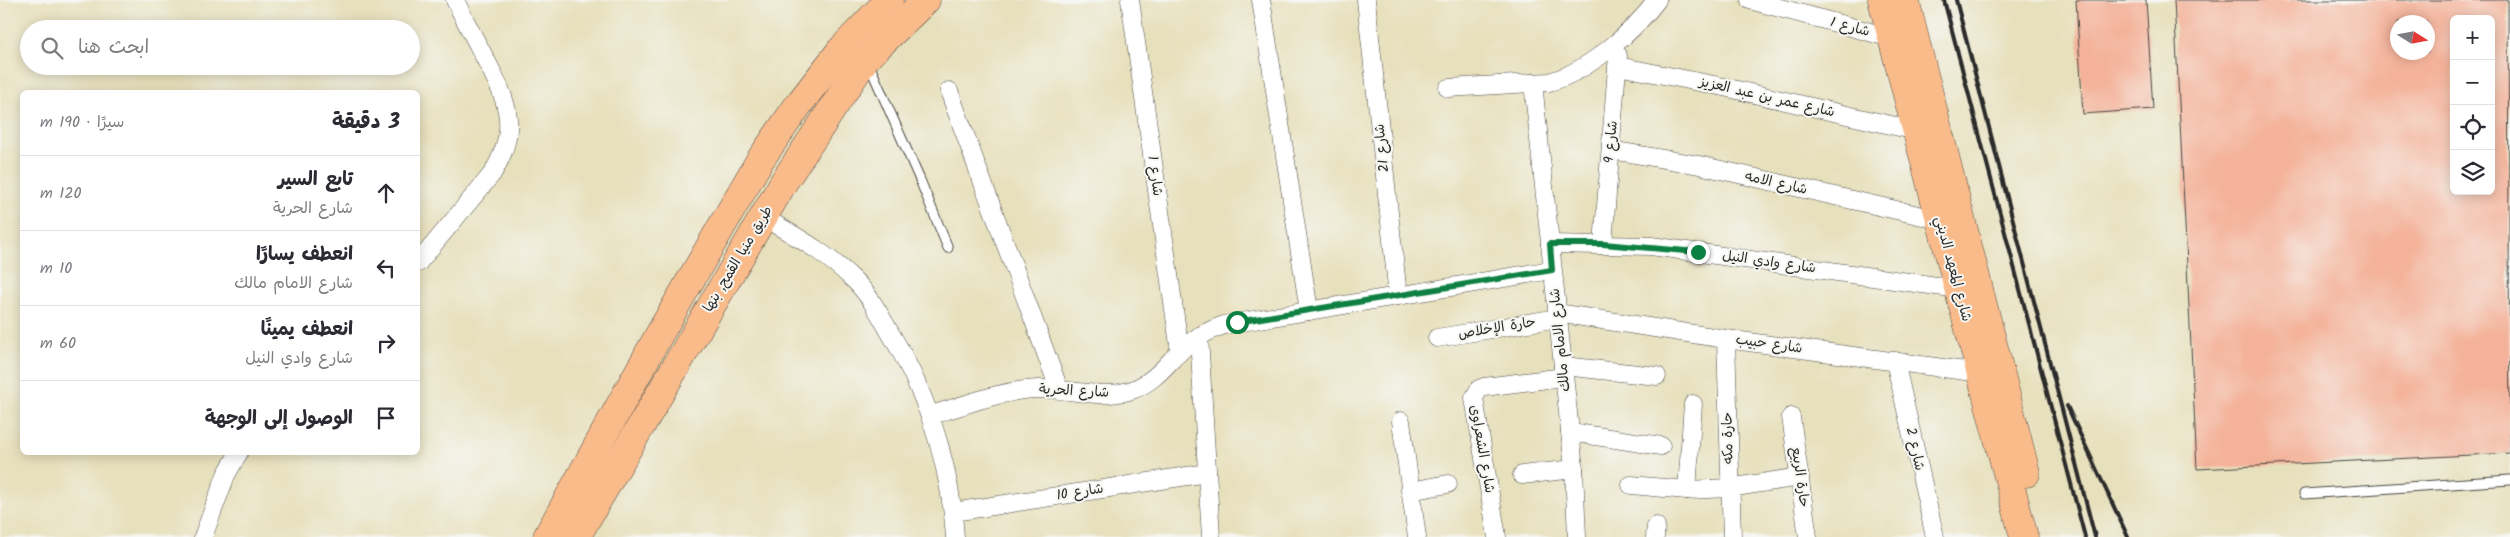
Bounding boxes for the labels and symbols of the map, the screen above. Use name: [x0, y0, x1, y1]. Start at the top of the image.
street label: شارع 1: [1828, 11, 1872, 43]
north arrow: [2390, 15, 2435, 60]
street label: شارع عمر بن عبد العزيز: [1696, 70, 1837, 123]
street label: شارع 9: [1598, 120, 1624, 164]
street label: شارع 21: [1369, 123, 1395, 173]
street label: شارع 1: [1141, 155, 1169, 197]
street label: شارع الامه: [1743, 165, 1809, 201]
street label: طريق منيا القمح, بنها: [697, 202, 779, 316]
street label: شارع المعهد الديني: [1927, 214, 1978, 324]
route end: [1687, 241, 1710, 264]
street label: شارع وادي النيل: [1721, 245, 1817, 279]
street label: شارع الامام مالك: [1544, 287, 1576, 393]
route start: [1226, 311, 1249, 334]
street label: حارة الإخلاص: [1457, 311, 1537, 345]
street label: شارع حبيب: [1734, 328, 1804, 360]
street label: شارع الحرية: [1038, 378, 1110, 404]
street label: شارع الشعراوى: [1463, 403, 1501, 495]
street label: حارة مكه: [1717, 412, 1739, 464]
street label: شارع 2: [1899, 425, 1931, 473]
street label: حارة الربيع: [1785, 445, 1815, 509]
street label: شارع 10: [1055, 477, 1105, 507]

